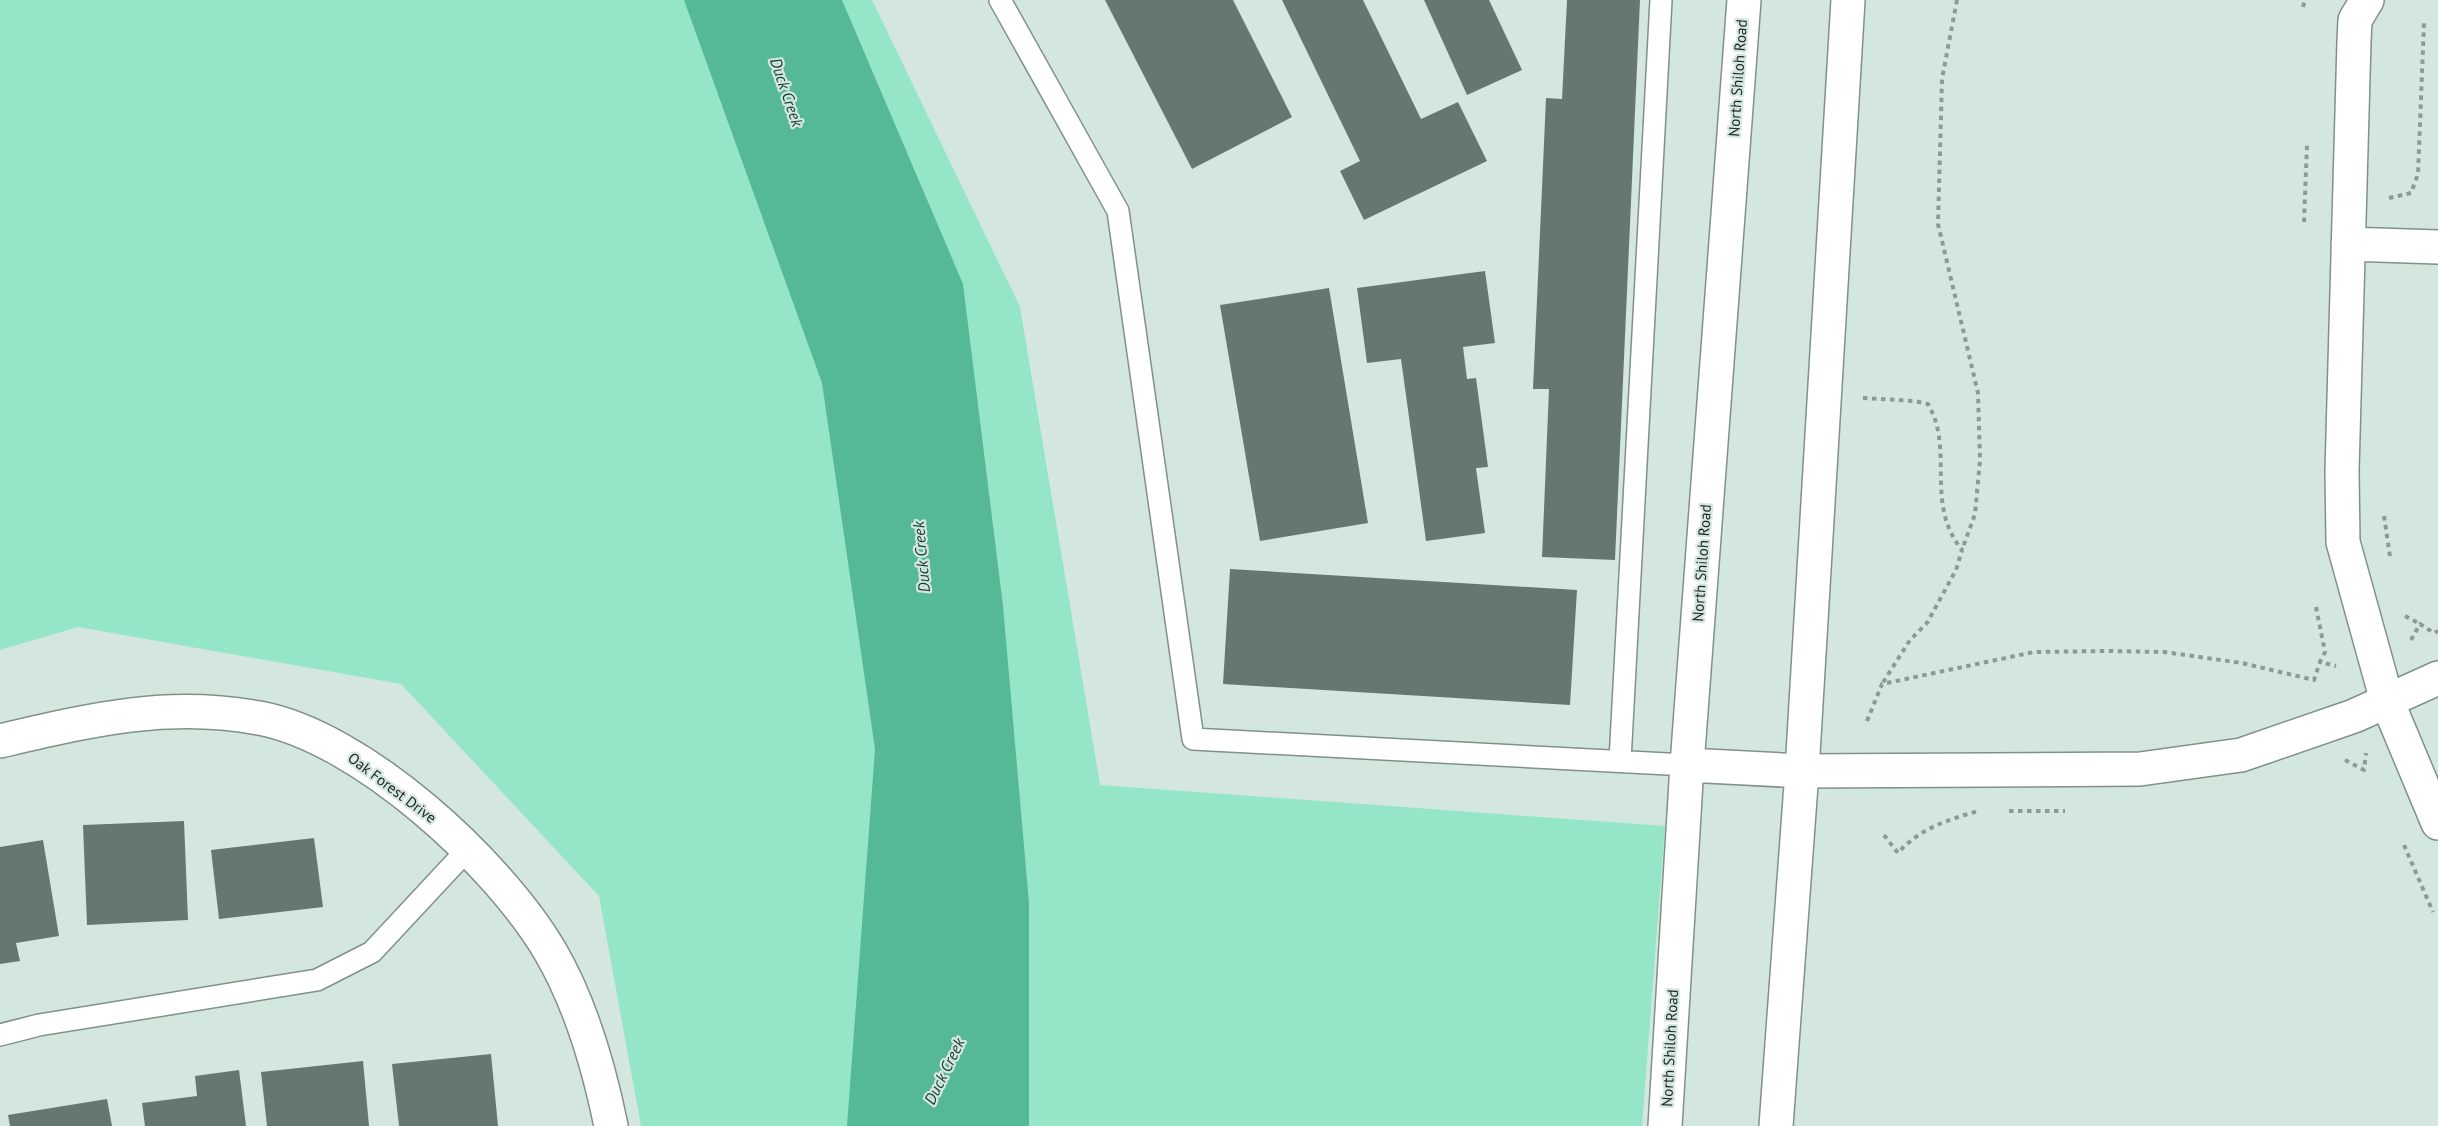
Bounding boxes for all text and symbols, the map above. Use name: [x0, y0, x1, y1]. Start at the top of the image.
street label: North Shiloh Road: [1724, 19, 1751, 137]
water label: Duck Creek: [766, 55, 808, 130]
street label: North Shiloh Road: [1688, 504, 1715, 622]
water label: Duck Creek: [908, 520, 934, 593]
street label: Oak Forest Drive: [344, 748, 440, 827]
street label: North Shiloh Road: [1657, 989, 1682, 1107]
water label: Duck Creek: [919, 1034, 969, 1107]

